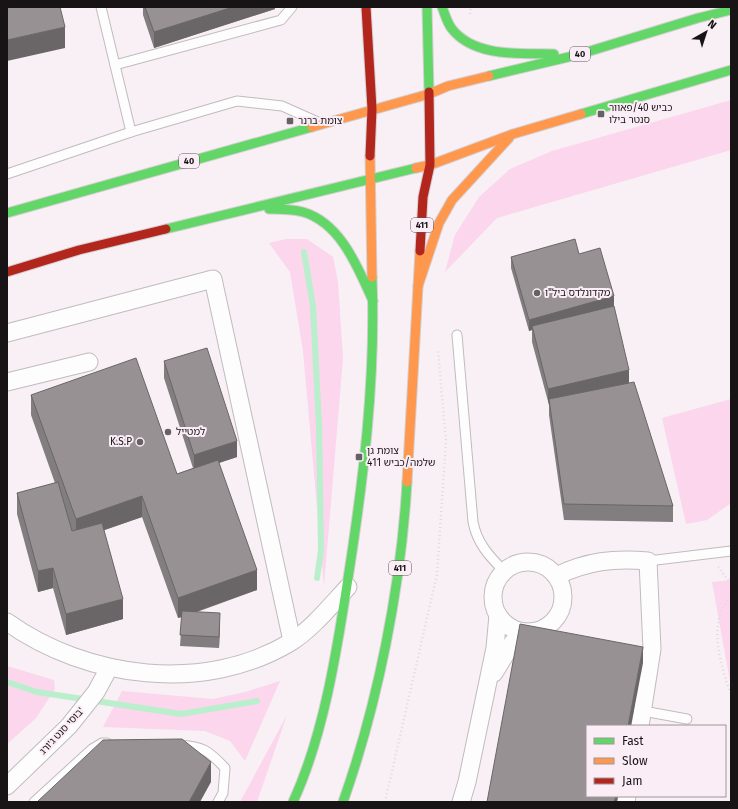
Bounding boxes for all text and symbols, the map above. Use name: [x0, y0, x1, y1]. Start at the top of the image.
north arrow: [686, 12, 726, 52]
text: N: [705, 17, 719, 32]
road number: 40: [570, 47, 590, 61]
place label: כביש 40/פאוור סנטר בילו: [609, 102, 672, 126]
marker: כביש 40/פאוור סנטר בילו: [596, 109, 606, 119]
place label: צומת ברנר: [298, 115, 343, 127]
marker: צומת ברנר: [285, 116, 295, 126]
road number: 40: [179, 154, 199, 168]
road number: 411: [411, 218, 433, 232]
place label: מקדונלדס ביל"ו: [545, 287, 611, 299]
marker: מקדונלדס ביל"ו: [532, 288, 542, 298]
place label: למטייל: [176, 426, 205, 438]
marker: למטייל: [163, 427, 173, 437]
place label: K.S.P: [110, 436, 132, 448]
marker: K.S.P: [135, 437, 145, 447]
place label: צומת גן שלמה/כביש 411: [367, 445, 435, 469]
marker: צומת גן שלמה/כביש 411: [354, 452, 364, 462]
road number: 411: [389, 561, 411, 575]
street label: בוסי סנט ג'ורג': [37, 705, 87, 757]
legend: [586, 725, 726, 797]
text: Fast: [622, 734, 644, 748]
text: Slow: [622, 754, 648, 768]
text: Jam: [622, 774, 642, 788]

